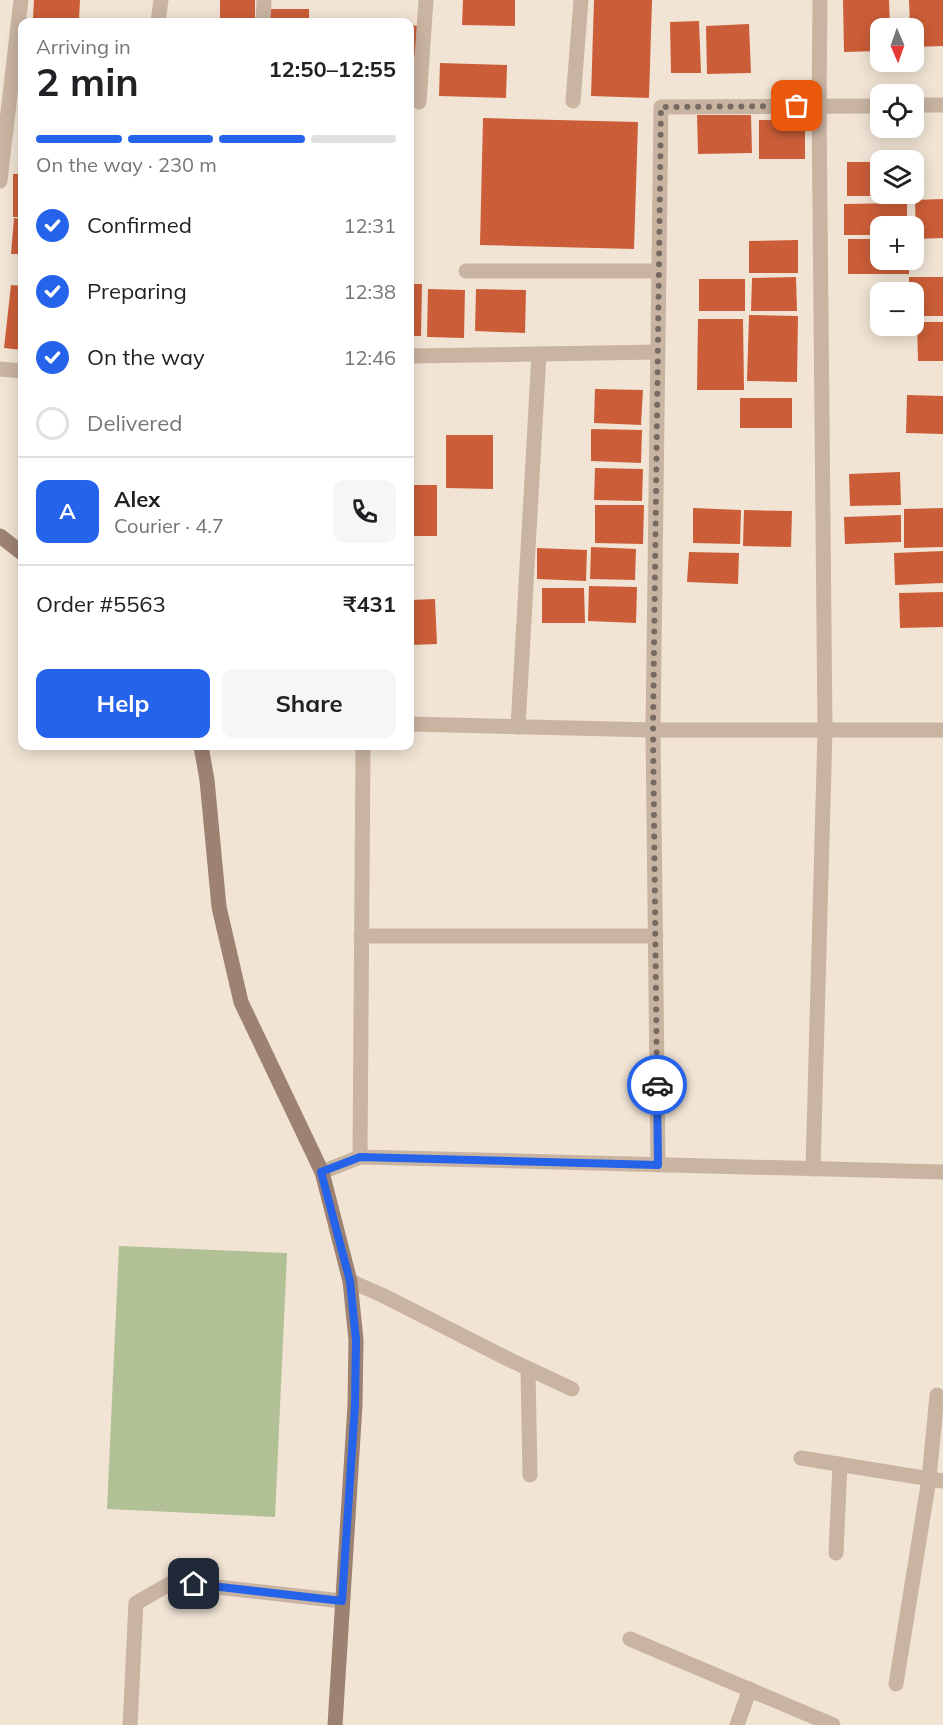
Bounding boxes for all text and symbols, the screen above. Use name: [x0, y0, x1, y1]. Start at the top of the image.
north arrow: [870, 18, 924, 72]
map controls: [870, 18, 924, 336]
text: Arriving in: [36, 34, 131, 59]
text: 12:50–12:55: [268, 55, 396, 83]
text: 2 min: [36, 57, 139, 106]
pin: [771, 80, 822, 131]
button: locate: [870, 84, 924, 138]
icon: bag: [780, 89, 813, 122]
button: layers: [870, 150, 924, 204]
text: On the way · 230 m: [36, 152, 217, 177]
icon: check: [36, 209, 69, 242]
text: Confirmed: [87, 211, 192, 239]
text: 12:31: [343, 213, 396, 238]
button: +: [870, 216, 924, 270]
icon: check: [36, 275, 69, 308]
text: Preparing: [87, 277, 187, 305]
text: 12:38: [343, 279, 396, 304]
button: −: [870, 282, 924, 336]
icon: check: [36, 341, 69, 374]
text: On the way: [87, 343, 205, 371]
text: 12:46: [343, 345, 396, 370]
text: Delivered: [87, 409, 182, 437]
button: phone: [333, 480, 396, 543]
text: Alex: [114, 485, 160, 513]
text: A: [59, 497, 76, 525]
text: Courier · 4.7: [114, 513, 224, 538]
text: Order #5563: [36, 590, 166, 618]
text: ₹431: [343, 590, 396, 618]
button: Help: [36, 669, 210, 738]
button: Share: [222, 669, 396, 738]
courier: [627, 1055, 687, 1115]
icon: car: [641, 1069, 674, 1102]
pin: [168, 1558, 219, 1609]
icon: home: [177, 1567, 210, 1600]

